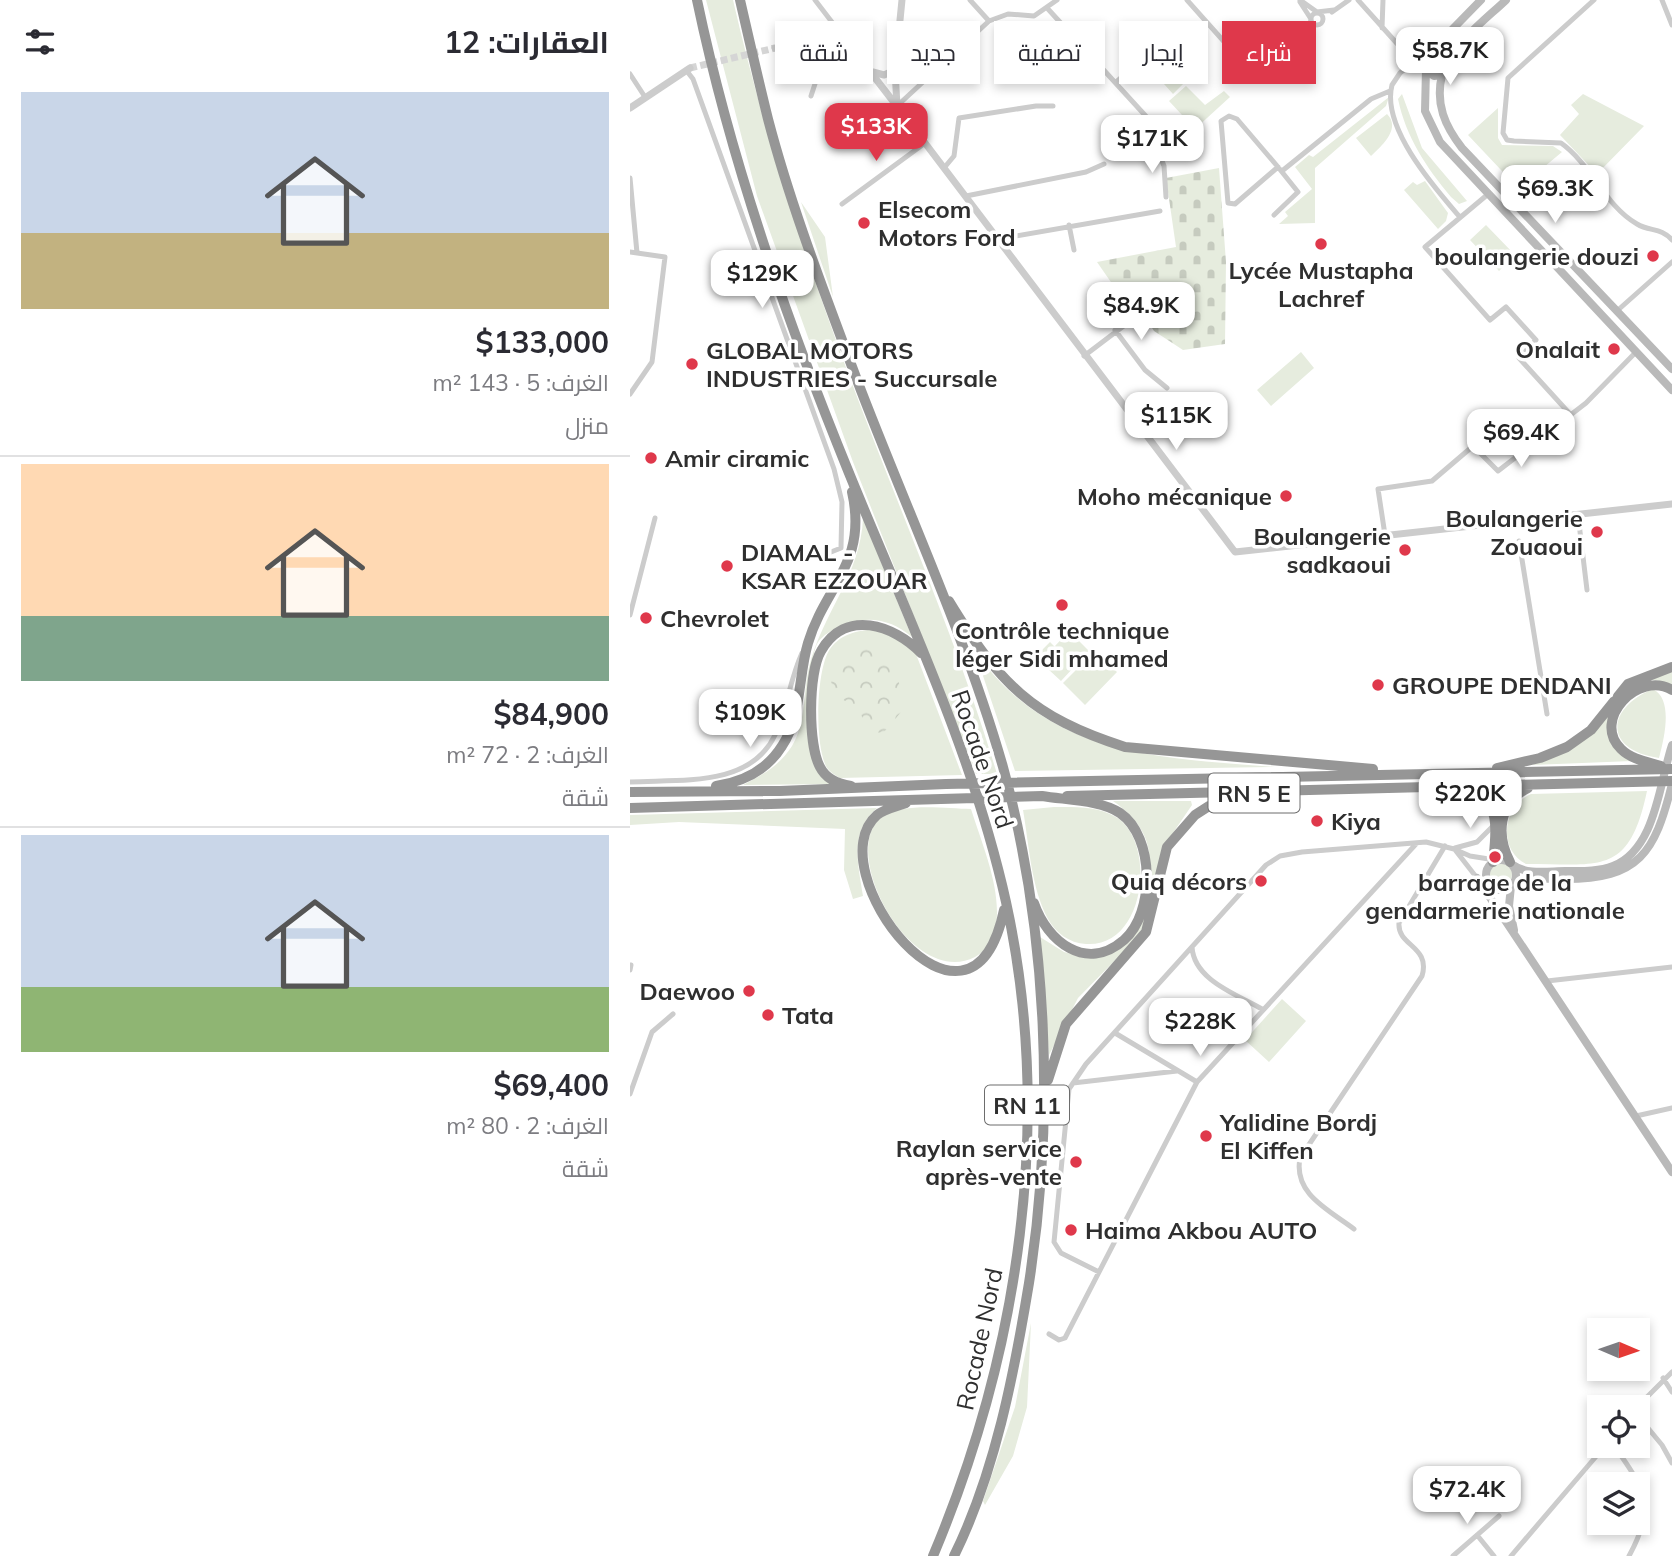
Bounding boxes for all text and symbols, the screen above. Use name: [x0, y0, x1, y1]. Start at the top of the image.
chip: شقة: [775, 21, 873, 84]
chip: جديد: [887, 21, 980, 84]
chip: تصفية: [994, 21, 1105, 84]
chip: إيجار: [1119, 21, 1208, 84]
chip: شراء: [1222, 21, 1316, 84]
icon: filters: [21, 23, 59, 61]
text: العقارات: 12: [444, 23, 609, 61]
pin: $58.7K: [1393, 28, 1507, 87]
text: $58.7K: [1412, 35, 1488, 64]
pin: $133K: [827, 104, 925, 163]
text: $133K: [841, 111, 911, 140]
pin: $171K: [1103, 116, 1201, 175]
text: $171K: [1117, 123, 1187, 152]
icon: home: [252, 138, 378, 264]
pin: $69.3K: [1498, 166, 1612, 225]
text: $69.3K: [1517, 173, 1593, 202]
place label: Elsecom Motors Ford: [878, 194, 1016, 252]
marker: Elsecom Motors Ford: [856, 215, 872, 231]
marker: Lycée Mustapha Lachref: [1313, 236, 1329, 252]
place label: boulangerie douzi: [1434, 241, 1639, 271]
marker: boulangerie douzi: [1645, 248, 1661, 264]
pin: $129K: [713, 250, 811, 310]
place label: Lycée Mustapha Lachref: [1228, 255, 1414, 313]
text: $129K: [727, 258, 797, 287]
pin: $84.9K: [1084, 282, 1198, 342]
text: $84.9K: [1103, 290, 1179, 319]
text: $133,000: [476, 323, 609, 361]
place label: Onalait: [1515, 334, 1600, 364]
place label: GLOBAL MOTORS INDUSTRIES - Succursale: [706, 335, 997, 393]
marker: Onalait: [1606, 341, 1622, 357]
marker: GLOBAL MOTORS INDUSTRIES - Succursale: [684, 356, 700, 372]
text: الغرف: 5 · 143 m²: [432, 368, 609, 397]
pin: $115K: [1127, 392, 1225, 452]
text: $115K: [1141, 400, 1211, 429]
pin: $69.4K: [1464, 410, 1578, 469]
text: منزل: [565, 411, 609, 440]
text: $69.4K: [1483, 417, 1559, 446]
place label: Amir ciramic: [665, 443, 809, 473]
marker: Amir ciramic: [643, 450, 659, 466]
place label: Moho mécanique: [1077, 481, 1272, 511]
marker: Moho mécanique: [1278, 488, 1294, 504]
place label: Boulangerie Zouaoui: [1445, 503, 1583, 561]
icon: home: [252, 510, 378, 636]
place label: Boulangerie sadkaoui: [1253, 521, 1391, 579]
marker: Boulangerie Zouaoui: [1589, 524, 1605, 540]
place label: DIAMAL - KSAR EZZOUAR: [741, 537, 928, 595]
marker: Boulangerie sadkaoui: [1397, 542, 1413, 558]
marker: DIAMAL - KSAR EZZOUAR: [719, 558, 735, 574]
marker: Contrôle technique léger Sidi mhamed: [1054, 597, 1070, 613]
place label: Chevrolet: [660, 603, 769, 633]
marker: Chevrolet: [638, 610, 654, 626]
place label: Contrôle technique léger Sidi mhamed: [955, 615, 1169, 673]
place label: GROUPE DENDANI: [1392, 670, 1612, 700]
marker: GROUPE DENDANI: [1370, 677, 1386, 693]
street label: Rocade Nord: [945, 686, 1021, 832]
pin: $109K: [701, 690, 799, 749]
text: $84,900: [494, 695, 609, 733]
text: $109K: [715, 697, 785, 726]
text: الغرف: 2 · 72 m²: [446, 740, 609, 769]
pin: $220K: [1421, 770, 1519, 830]
road number: RN 5 E: [1208, 774, 1300, 813]
text: $220K: [1435, 778, 1505, 807]
text: شقة: [562, 783, 609, 812]
place label: Kiya: [1331, 806, 1381, 836]
marker: Kiya: [1309, 813, 1325, 829]
marker: barrage de la gendarmerie nationale: [1487, 849, 1503, 865]
place label: Quiq décors: [1111, 866, 1247, 896]
place label: barrage de la gendarmerie nationale: [1365, 867, 1625, 925]
marker: Quiq décors: [1253, 873, 1269, 889]
icon: home: [252, 881, 378, 1007]
place label: Daewoo: [640, 976, 735, 1006]
marker: Daewoo: [741, 983, 757, 999]
pin: $228K: [1151, 998, 1249, 1058]
place label: Tata: [782, 1000, 834, 1030]
text: $228K: [1165, 1006, 1235, 1035]
marker: Tata: [760, 1007, 776, 1023]
text: $69,400: [494, 1066, 609, 1104]
road number: RN 11: [985, 1086, 1069, 1124]
place label: Yalidine Bordj El Kiffen: [1219, 1107, 1377, 1165]
text: الغرف: 2 · 80 m²: [446, 1111, 609, 1140]
marker: Yalidine Bordj El Kiffen: [1198, 1128, 1214, 1144]
place label: Raylan service après-vente: [896, 1133, 1062, 1191]
text: شقة: [562, 1154, 609, 1183]
marker: Raylan service après-vente: [1068, 1154, 1084, 1170]
place label: Haima Akbou AUTO: [1085, 1215, 1317, 1245]
marker: Haima Akbou AUTO: [1063, 1222, 1079, 1238]
street label: Rocade Nord: [949, 1265, 1009, 1413]
north arrow: [1587, 1318, 1650, 1381]
map controls: [1587, 1318, 1650, 1535]
button: locate: [1587, 1395, 1650, 1458]
pin: $72.4K: [1410, 1466, 1524, 1526]
button: layers: [1587, 1472, 1650, 1535]
text: $72.4K: [1429, 1474, 1505, 1503]

